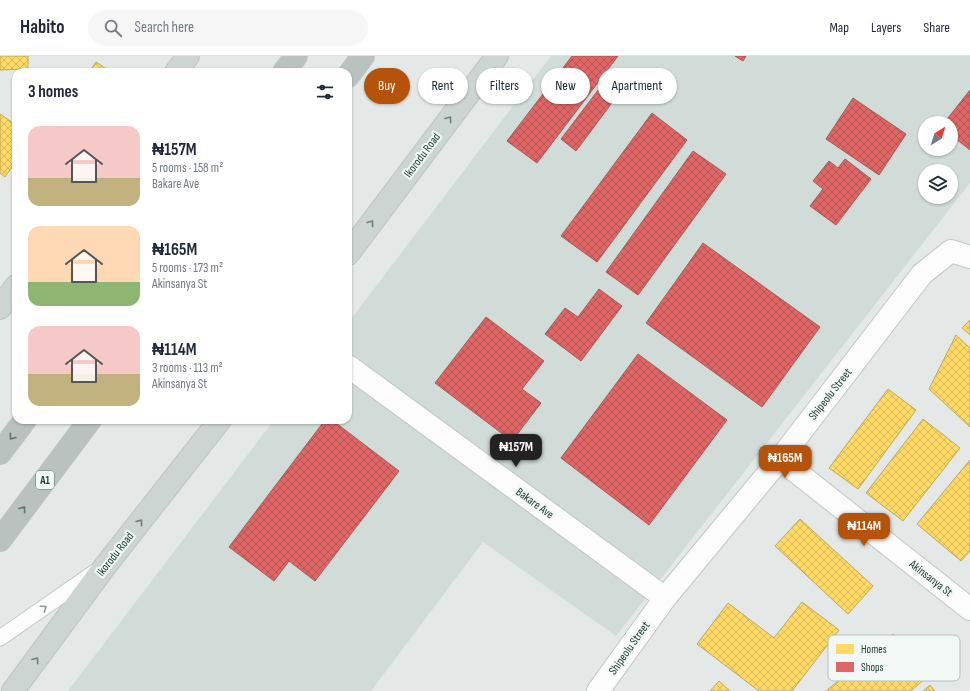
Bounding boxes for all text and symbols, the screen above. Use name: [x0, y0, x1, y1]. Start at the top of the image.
search box: [88, 10, 368, 46]
text: Habito: [20, 16, 64, 39]
icon: search: [102, 17, 124, 39]
text: Search here: [134, 18, 194, 37]
text: Map: [829, 19, 849, 36]
text: Layers: [871, 19, 901, 36]
text: Share: [923, 19, 950, 36]
chip: Buy: [364, 68, 410, 104]
chip: Rent: [418, 68, 468, 104]
chip: Filters: [476, 68, 533, 104]
chip: New: [541, 68, 590, 104]
chip: Apartment: [598, 68, 677, 104]
icon: filters: [314, 81, 336, 103]
text: 3 homes: [28, 82, 78, 102]
north arrow: [918, 116, 958, 156]
map controls: [918, 116, 958, 204]
one-way arrow: [444, 117, 451, 124]
street label: Ikorodu Road: [401, 130, 444, 181]
text: ₦157M: [152, 140, 197, 160]
icon: home: [60, 142, 108, 190]
text: 5 rooms · 158 m²: [152, 160, 223, 176]
button: layers: [918, 164, 958, 204]
text: Bakare Ave: [152, 176, 199, 192]
one-way arrow: [367, 221, 374, 228]
text: ₦165M: [152, 240, 197, 260]
icon: home: [60, 242, 108, 290]
text: 5 rooms · 173 m²: [152, 260, 223, 276]
text: Akinsanya St: [152, 276, 207, 292]
text: ₦114M: [152, 340, 196, 360]
icon: home: [60, 342, 108, 390]
text: 3 rooms · 113 m²: [152, 360, 223, 376]
street label: Shipeolu Street: [805, 365, 856, 423]
text: Akinsanya St: [152, 376, 207, 392]
one-way arrow: [10, 432, 17, 439]
pin: ₦157M: [488, 434, 544, 468]
text: ₦157M: [499, 439, 533, 455]
pin: ₦165M: [757, 445, 813, 479]
text: ₦165M: [768, 450, 802, 466]
road number: A1: [36, 471, 54, 489]
street label: Bakare Ave: [513, 485, 557, 522]
one-way arrow: [19, 506, 26, 513]
pin: ₦114M: [836, 513, 892, 547]
text: ₦114M: [847, 518, 881, 534]
one-way arrow: [135, 520, 142, 527]
street label: Ikorodu Road: [93, 529, 137, 579]
street label: Akinsanya St: [905, 556, 956, 600]
one-way arrow: [39, 606, 46, 613]
street label: Shipeolu Street: [606, 618, 653, 678]
legend: [828, 635, 960, 681]
text: Homes: [861, 643, 887, 656]
one-way arrow: [31, 657, 38, 664]
text: Shops: [861, 661, 884, 674]

